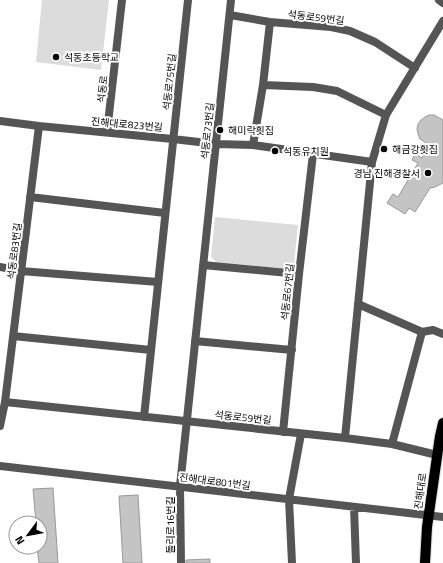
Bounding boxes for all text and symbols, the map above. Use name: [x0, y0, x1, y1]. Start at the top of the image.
street label: 석동로59번길: [287, 7, 345, 28]
place label: 석동초등학교: [64, 50, 119, 65]
marker: 석동초등학교: [51, 52, 61, 62]
street label: 석동로75번길: [159, 53, 180, 111]
street label: 석동로: [93, 74, 112, 104]
street label: 석동로73번길: [197, 102, 218, 160]
street label: 진해대로823번길: [90, 114, 163, 135]
place label: 해미락횟집: [228, 123, 274, 138]
marker: 해미락횟집: [215, 125, 225, 135]
place label: 해금강횟집: [392, 142, 438, 157]
place label: 석동유치원: [283, 144, 329, 159]
marker: 해금강횟집: [379, 144, 389, 154]
marker: 석동유치원: [270, 146, 280, 156]
place label: 경남 진해경찰서: [353, 166, 420, 181]
marker: 경남 진해경찰서: [423, 168, 433, 178]
street label: 석동로83번길: [4, 222, 25, 280]
street label: 석동로67번길: [277, 263, 298, 321]
street label: 석동로59번길: [214, 407, 272, 428]
street label: 진해대로801번길: [178, 470, 252, 493]
street label: 진해대로: [411, 472, 430, 510]
street label: 돌리로16번길: [163, 496, 178, 554]
north arrow: [8, 515, 48, 555]
text: N: [11, 533, 28, 548]

